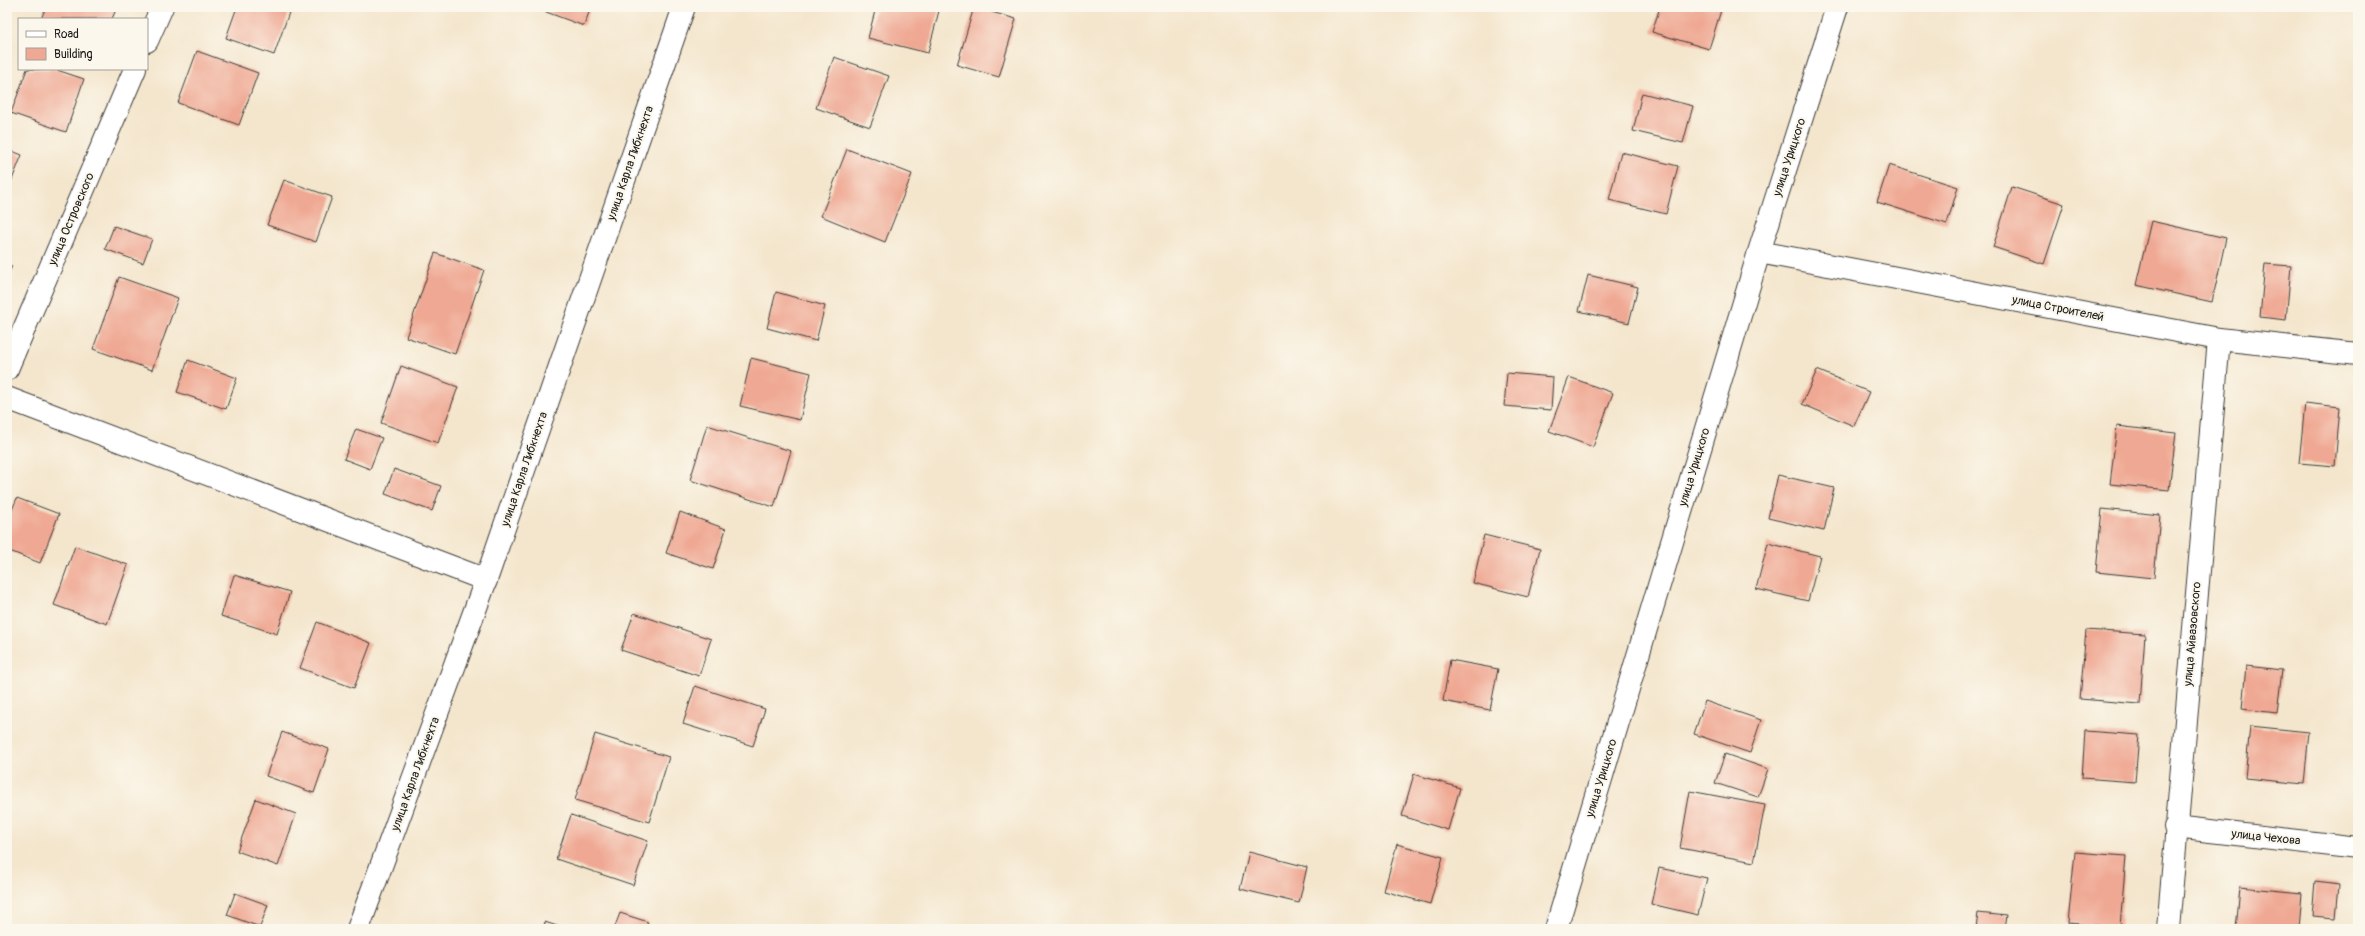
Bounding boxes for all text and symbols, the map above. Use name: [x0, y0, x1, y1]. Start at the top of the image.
legend: [18, 18, 148, 70]
text: Road: [54, 27, 79, 42]
text: Building: [54, 47, 93, 62]
street label: улица Карла Либкнехта: [603, 103, 657, 223]
street label: улица Урицкого: [1769, 116, 1809, 199]
street label: улица Островского: [45, 170, 98, 269]
street label: улица Строителей: [2010, 292, 2105, 325]
street label: улица Карла Либкнехта: [497, 409, 551, 529]
street label: улица Урицкого: [1675, 426, 1714, 509]
street label: улица Айвазовского: [2180, 581, 2205, 688]
street label: улица Карла Либкнехта: [388, 715, 443, 834]
street label: улица Урицкого: [1582, 737, 1621, 820]
street label: улица Чехова: [2230, 826, 2302, 849]

